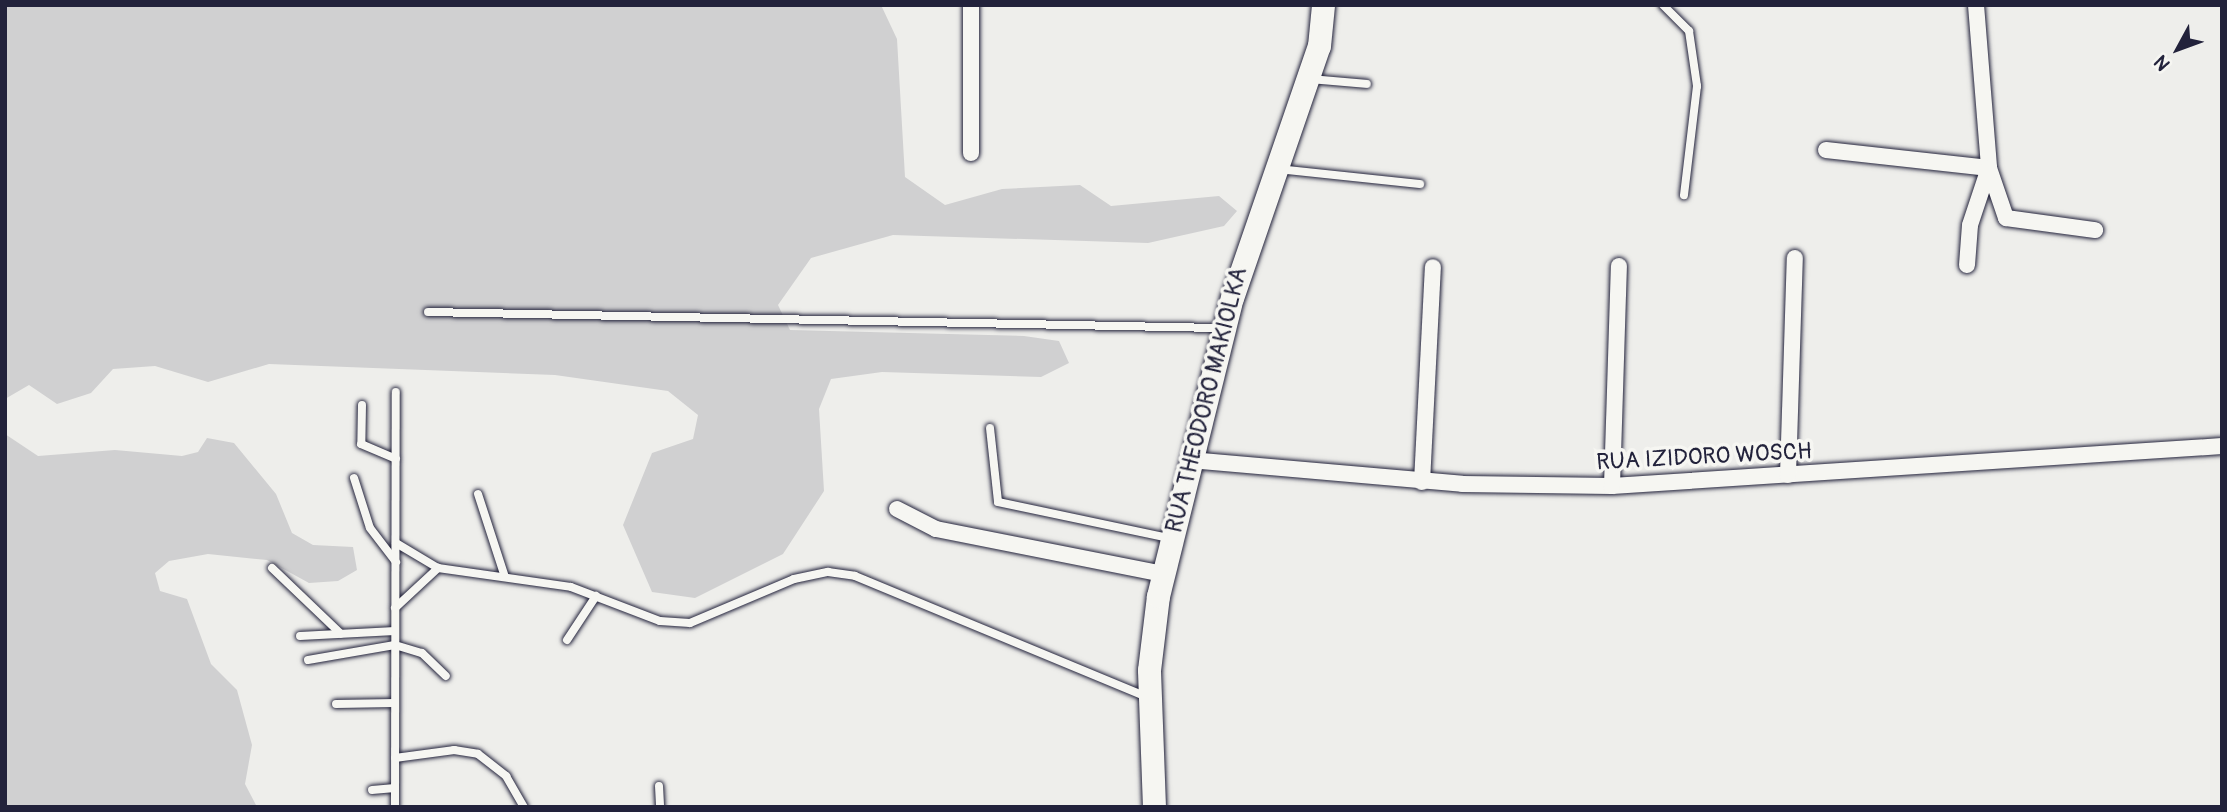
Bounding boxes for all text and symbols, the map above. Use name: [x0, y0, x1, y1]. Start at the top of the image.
north arrow: [2143, 14, 2213, 84]
text: N: [2149, 50, 2175, 76]
street label: RUA THEODORO MAKIOLKA: [1161, 264, 1253, 536]
street label: RUA IZIDORO WOSCH: [1596, 438, 1812, 476]

